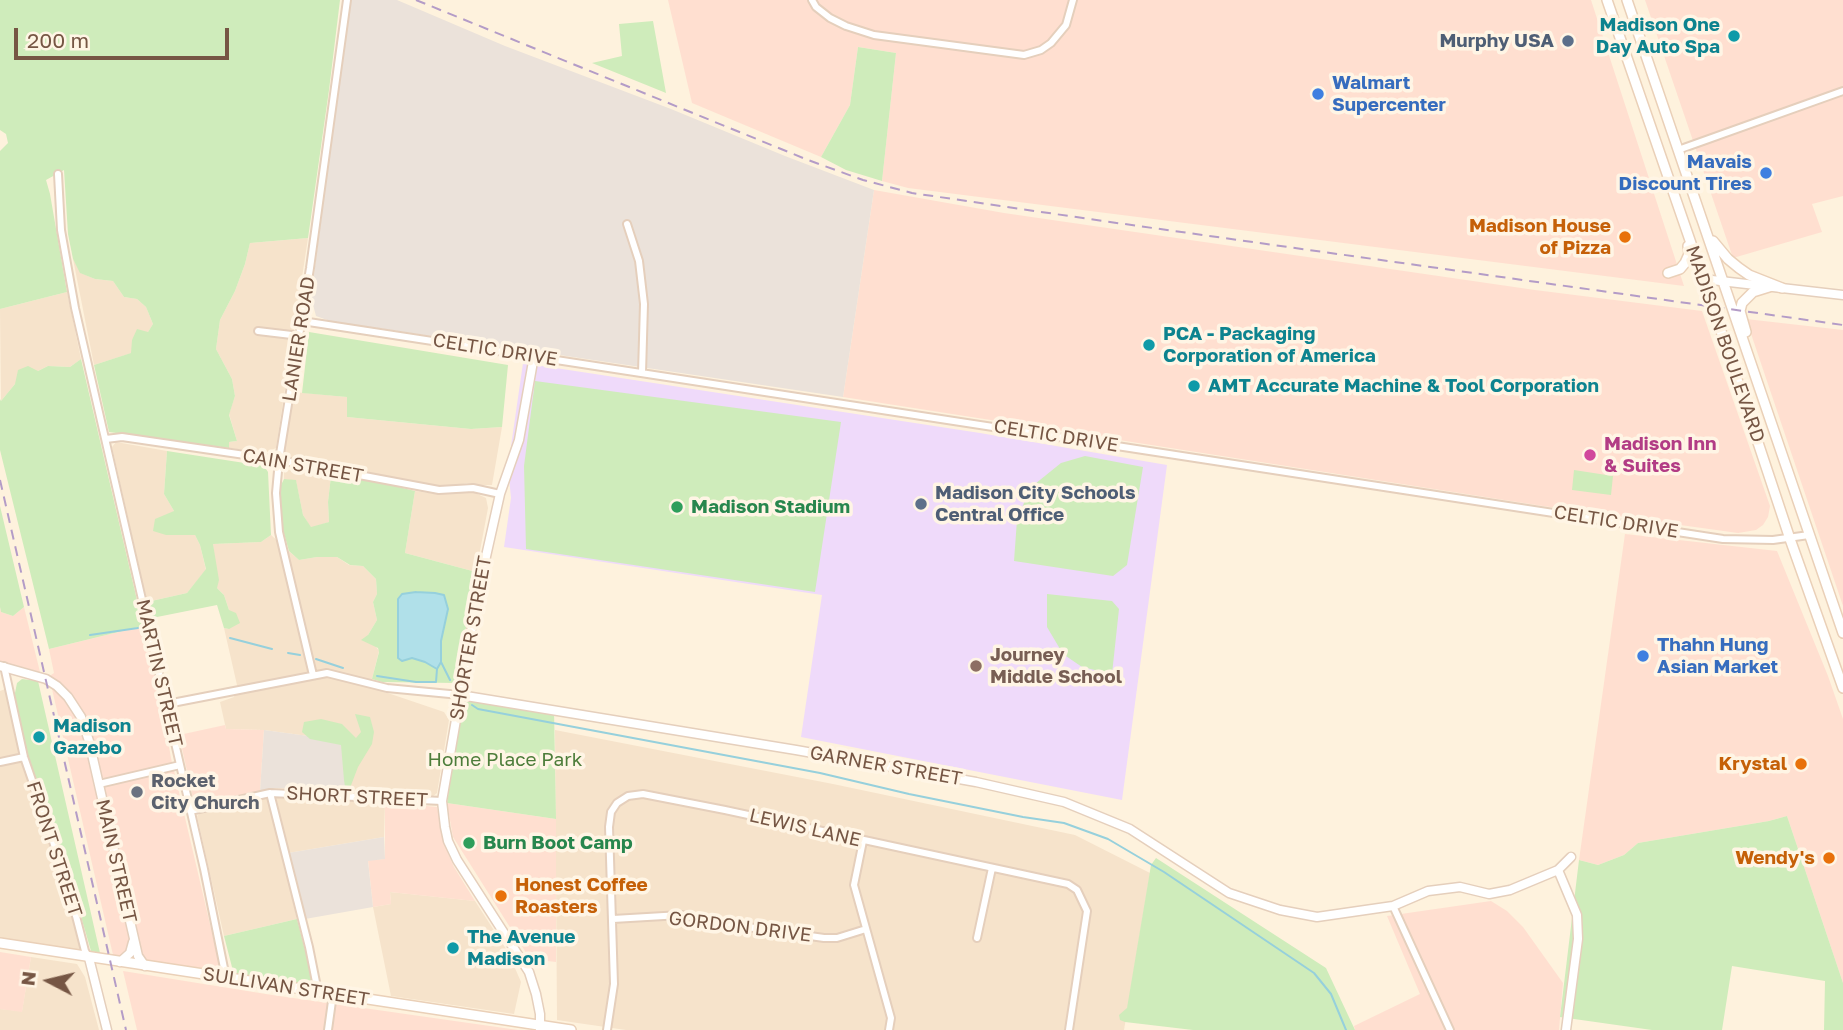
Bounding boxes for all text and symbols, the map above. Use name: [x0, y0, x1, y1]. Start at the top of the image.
scale bar: [18, 14, 233, 58]
place label: Madison One Day Auto Spa: [1596, 14, 1720, 58]
text: 200 m: [27, 27, 89, 53]
marker: Madison One Day Auto Spa: [1726, 28, 1742, 44]
place label: Murphy USA: [1439, 30, 1554, 52]
marker: Murphy USA: [1560, 33, 1576, 49]
place label: Walmart Supercenter: [1332, 72, 1446, 116]
marker: Walmart Supercenter: [1310, 86, 1326, 102]
place label: Mavais Discount Tires: [1619, 151, 1752, 195]
marker: Mavais Discount Tires: [1758, 165, 1774, 181]
place label: Madison House of Pizza: [1469, 215, 1611, 259]
marker: Madison House of Pizza: [1617, 229, 1633, 245]
street label: MADISON BOULEVARD: [1681, 242, 1769, 446]
street label: LANIER ROAD: [278, 275, 320, 403]
place label: PCA - Packaging Corporation of America: [1163, 323, 1376, 367]
street label: CELTIC DRIVE: [431, 329, 559, 371]
marker: PCA - Packaging Corporation of America: [1141, 337, 1157, 353]
place label: AMT Accurate Machine & Tool Corporation: [1208, 375, 1599, 397]
marker: AMT Accurate Machine & Tool Corporation: [1186, 378, 1202, 394]
street label: CELTIC DRIVE: [992, 415, 1120, 457]
place label: Madison Inn & Suites: [1604, 433, 1717, 477]
street label: CAIN STREET: [241, 444, 365, 488]
marker: Madison Inn & Suites: [1582, 447, 1598, 463]
place label: Madison City Schools Central Office: [935, 482, 1136, 526]
place label: Madison Stadium: [691, 496, 850, 518]
marker: Madison City Schools Central Office: [913, 496, 929, 512]
marker: Madison Stadium: [669, 499, 685, 515]
street label: CELTIC DRIVE: [1552, 501, 1680, 543]
street label: SHORTER STREET: [445, 554, 497, 722]
street label: MARTIN STREET: [131, 597, 187, 749]
place label: Thahn Hung Asian Market: [1657, 634, 1778, 678]
place label: Journey Middle School: [990, 644, 1122, 688]
marker: Thahn Hung Asian Market: [1635, 648, 1651, 664]
marker: Journey Middle School: [968, 658, 984, 674]
place label: Madison Gazebo: [53, 715, 131, 759]
marker: Madison Gazebo: [31, 729, 47, 745]
street label: GARNER STREET: [808, 741, 964, 791]
park label: Home Place Park: [428, 749, 582, 771]
place label: Krystal: [1719, 753, 1787, 775]
marker: Krystal: [1793, 756, 1809, 772]
place label: Rocket City Church: [151, 770, 259, 814]
street label: FRONT STREET: [21, 778, 87, 920]
street label: SHORT STREET: [286, 782, 428, 812]
marker: Rocket City Church: [129, 784, 145, 800]
street label: MAIN STREET: [91, 797, 141, 925]
street label: LEWIS LANE: [747, 804, 863, 852]
place label: Burn Boot Camp: [483, 832, 633, 854]
marker: Burn Boot Camp: [461, 835, 477, 851]
place label: Wendy's: [1735, 847, 1815, 869]
marker: Wendy's: [1821, 850, 1837, 866]
place label: Honest Coffee Roasters: [515, 874, 648, 918]
marker: Honest Coffee Roasters: [493, 888, 509, 904]
street label: GORDON DRIVE: [667, 907, 813, 947]
place label: The Avenue Madison: [467, 926, 575, 970]
marker: The Avenue Madison: [445, 940, 461, 956]
north arrow: [14, 946, 84, 1016]
street label: SULLIVAN STREET: [201, 963, 371, 1011]
text: N: [15, 970, 40, 987]

